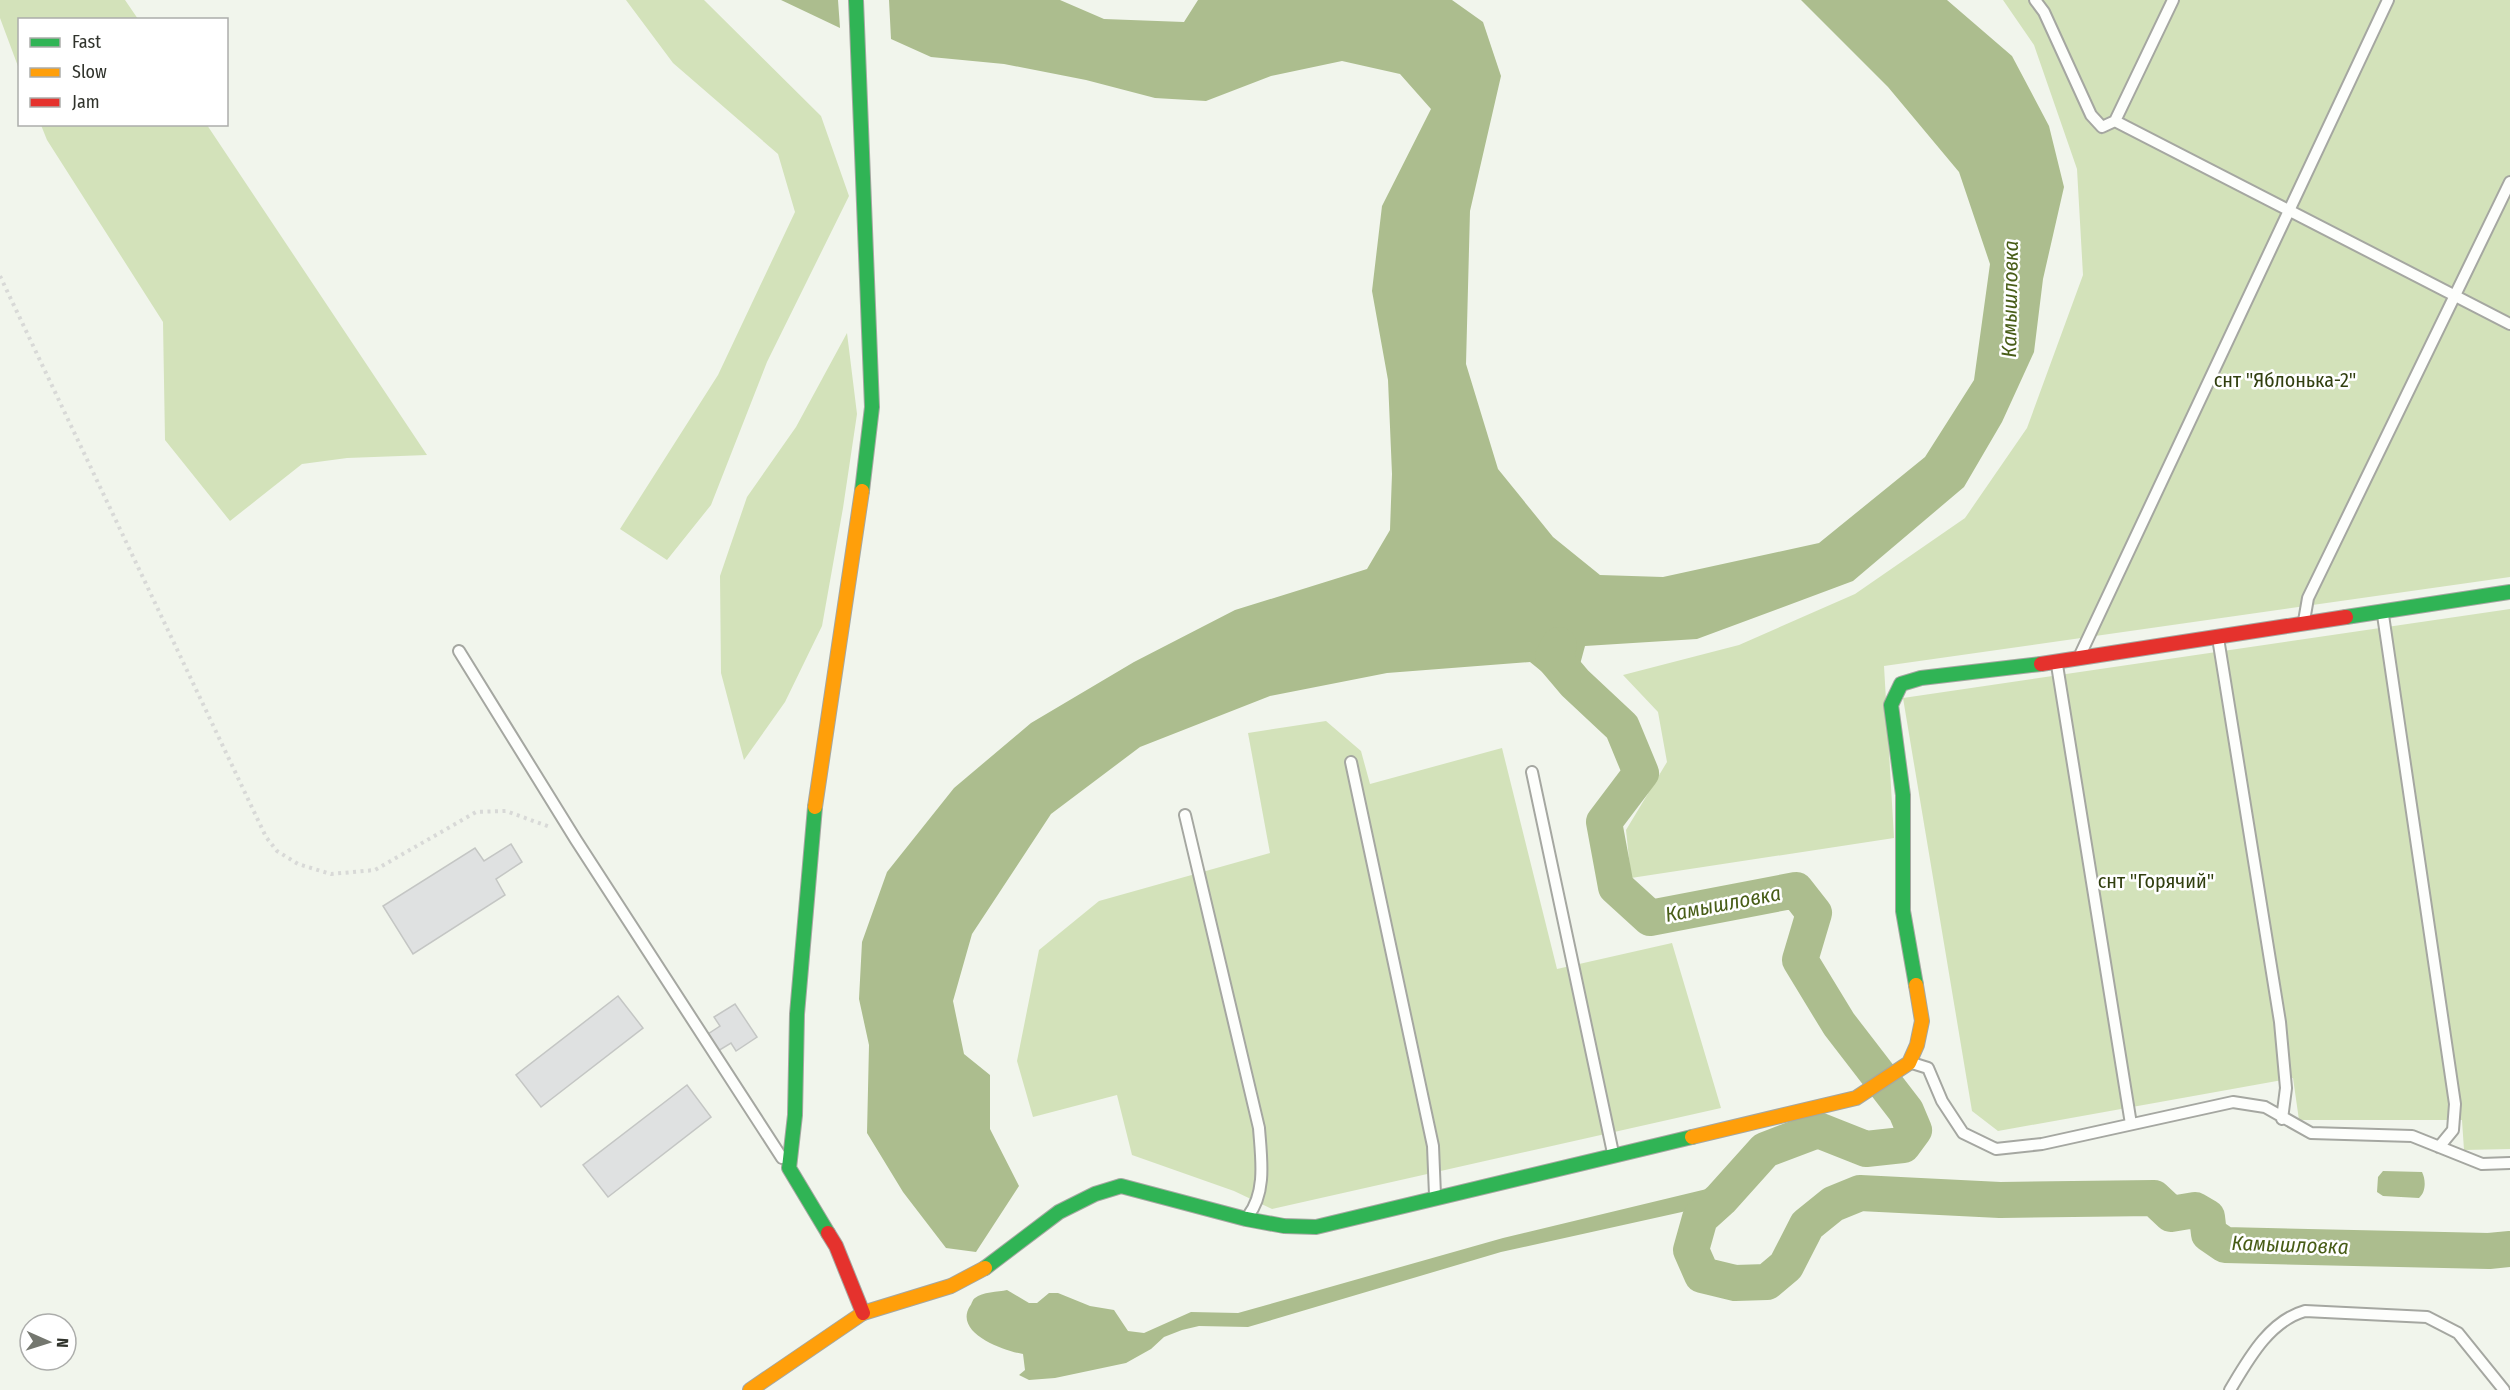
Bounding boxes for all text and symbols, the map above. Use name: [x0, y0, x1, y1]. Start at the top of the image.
legend: [18, 18, 228, 126]
text: Fast: [72, 31, 101, 53]
text: Slow: [72, 61, 107, 83]
text: Jam: [72, 91, 100, 113]
water label: Камышловка: [1996, 240, 2024, 358]
park label: снт "Яблонька-2": [2214, 368, 2356, 392]
park label: снт "Горячий": [2098, 869, 2214, 893]
water label: Камышловка: [1663, 880, 1783, 928]
water label: Камышловка: [2231, 1230, 2349, 1260]
north arrow: [18, 1312, 78, 1372]
text: N: [53, 1337, 72, 1348]

